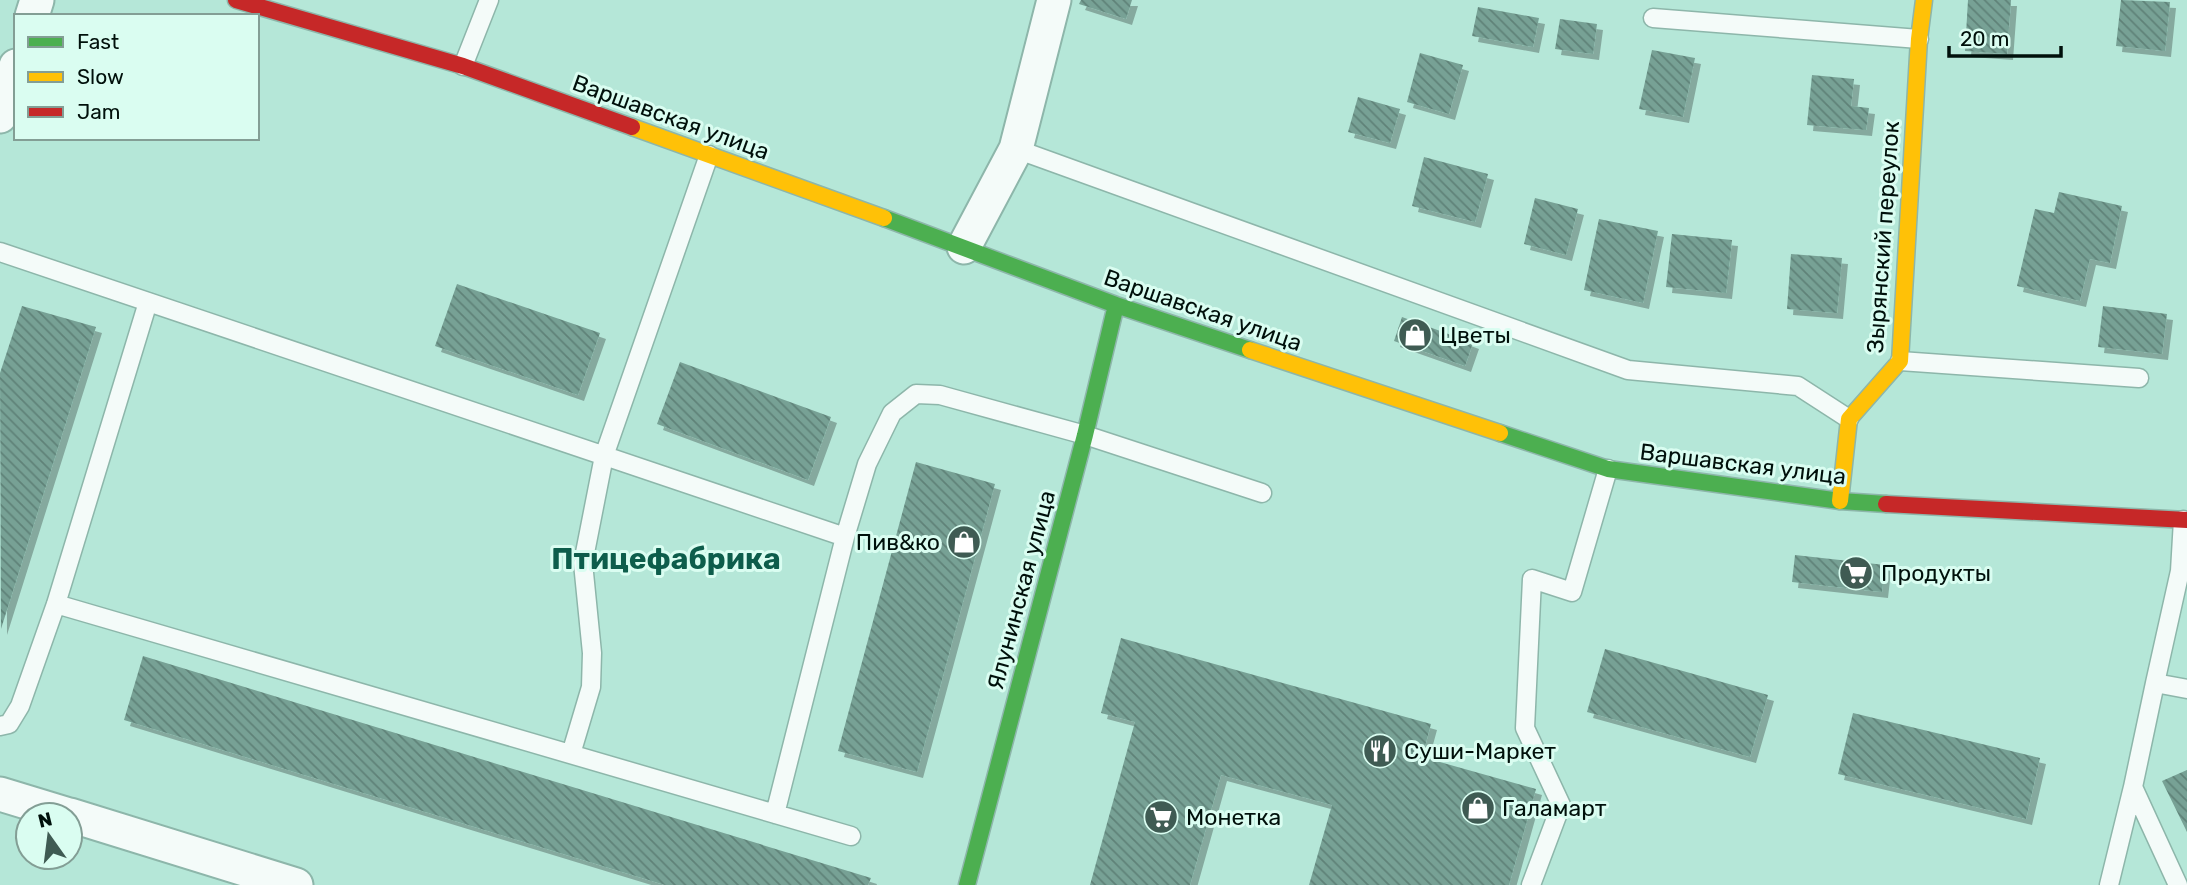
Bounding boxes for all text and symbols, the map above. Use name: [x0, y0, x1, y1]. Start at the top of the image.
legend: [14, 14, 259, 140]
scale bar: [1949, 14, 2061, 58]
text: 20 m: [1960, 26, 2009, 51]
text: Fast: [77, 29, 119, 54]
text: Slow: [77, 64, 124, 89]
street label: Варшавская улица: [569, 68, 773, 166]
text: Jam: [77, 99, 121, 124]
street label: Зырянский переулок: [1861, 120, 1905, 354]
street label: Варшавская улица: [1100, 263, 1306, 357]
shop icon: Цветы: [1396, 316, 1434, 354]
place label: Цветы: [1440, 321, 1511, 349]
street label: Варшавская улица: [1638, 437, 1848, 491]
street label: Ялунинская улица: [981, 487, 1061, 693]
shop icon: Пив&ко: [945, 523, 983, 561]
place label: Пив&ко: [856, 528, 940, 556]
district label: Птицефабрика: [551, 541, 781, 577]
supermarket icon: Продукты: [1837, 554, 1875, 592]
place label: Продукты: [1881, 559, 1991, 587]
restaurant icon: Суши-Маркет: [1361, 732, 1399, 770]
place label: Суши-Маркет: [1404, 737, 1556, 765]
shop icon: Галамарт: [1459, 789, 1497, 827]
place label: Галамарт: [1502, 794, 1607, 822]
supermarket icon: Монетка: [1142, 798, 1180, 836]
north arrow: [14, 801, 84, 871]
place label: Монетка: [1186, 803, 1281, 831]
text: N: [36, 807, 54, 833]

